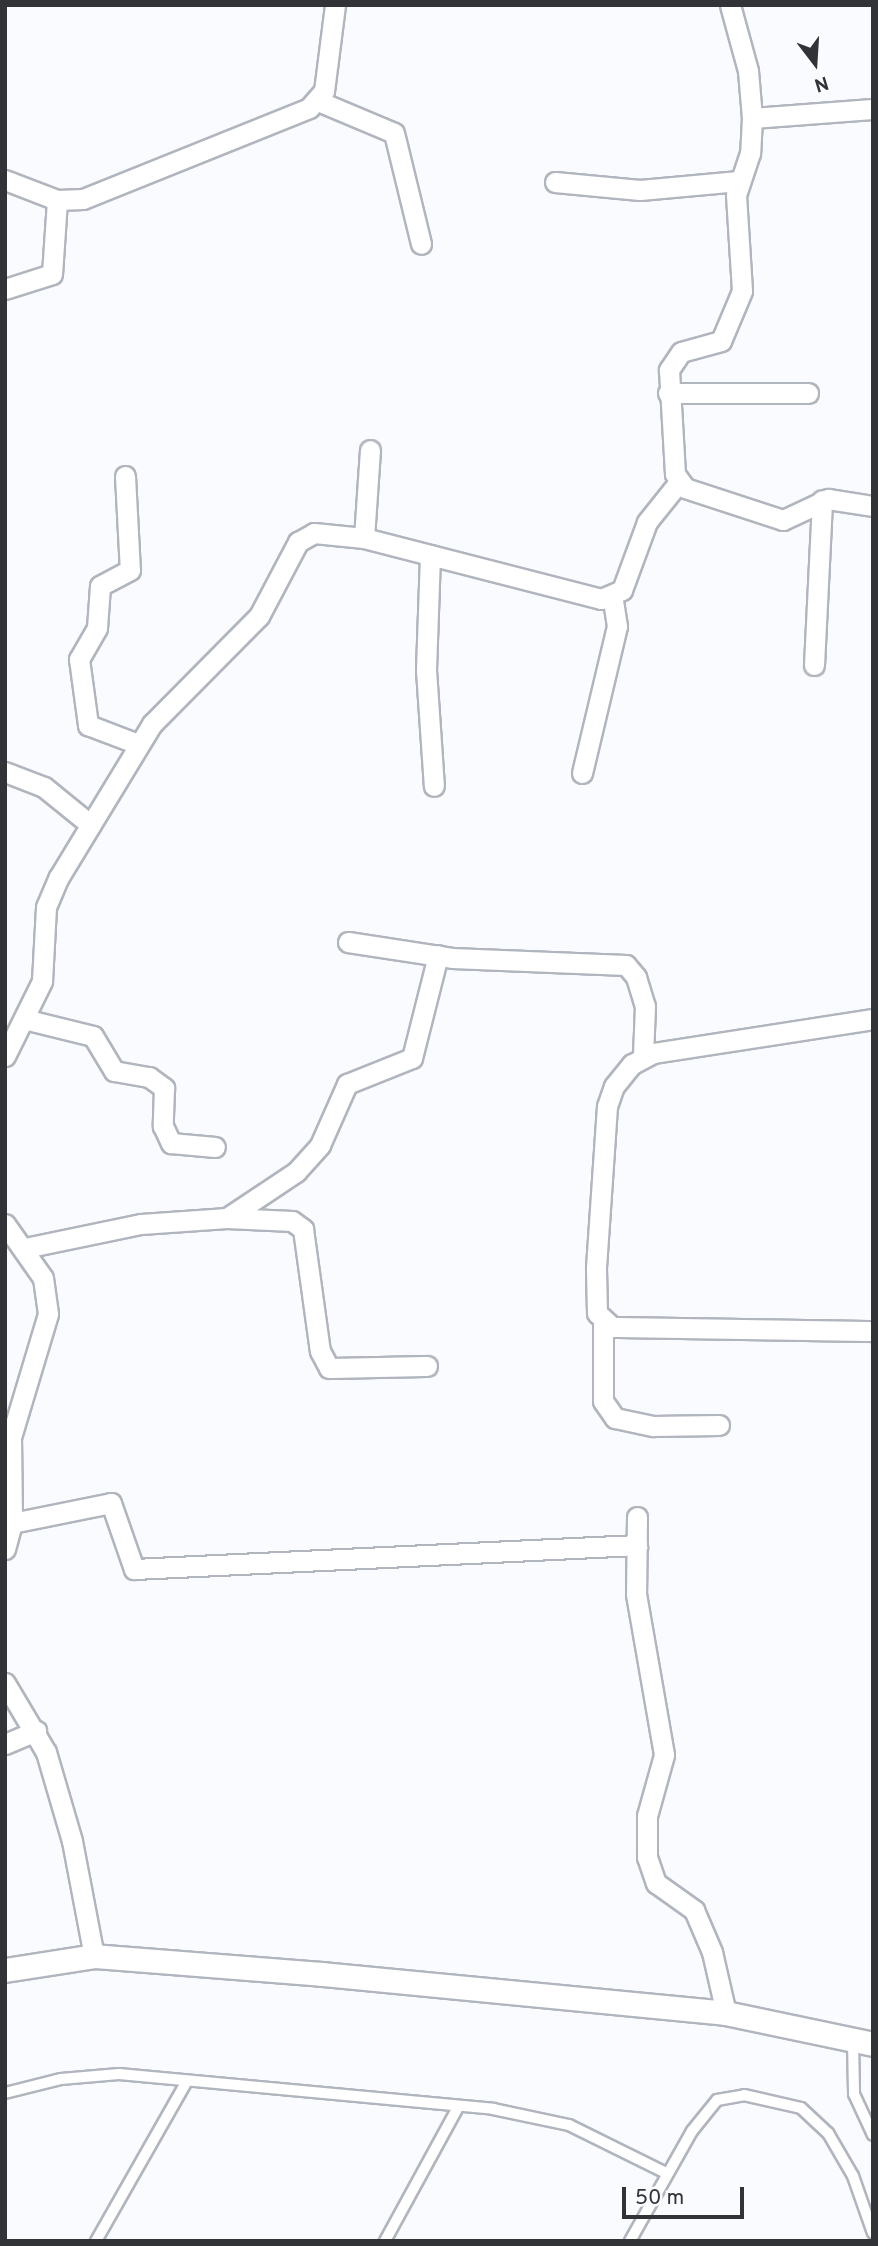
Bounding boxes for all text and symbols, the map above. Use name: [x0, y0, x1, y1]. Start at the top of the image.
north arrow: [780, 28, 850, 98]
text: N: [811, 70, 831, 97]
scale bar: [626, 2172, 748, 2216]
text: 50 m: [635, 2185, 684, 2212]

